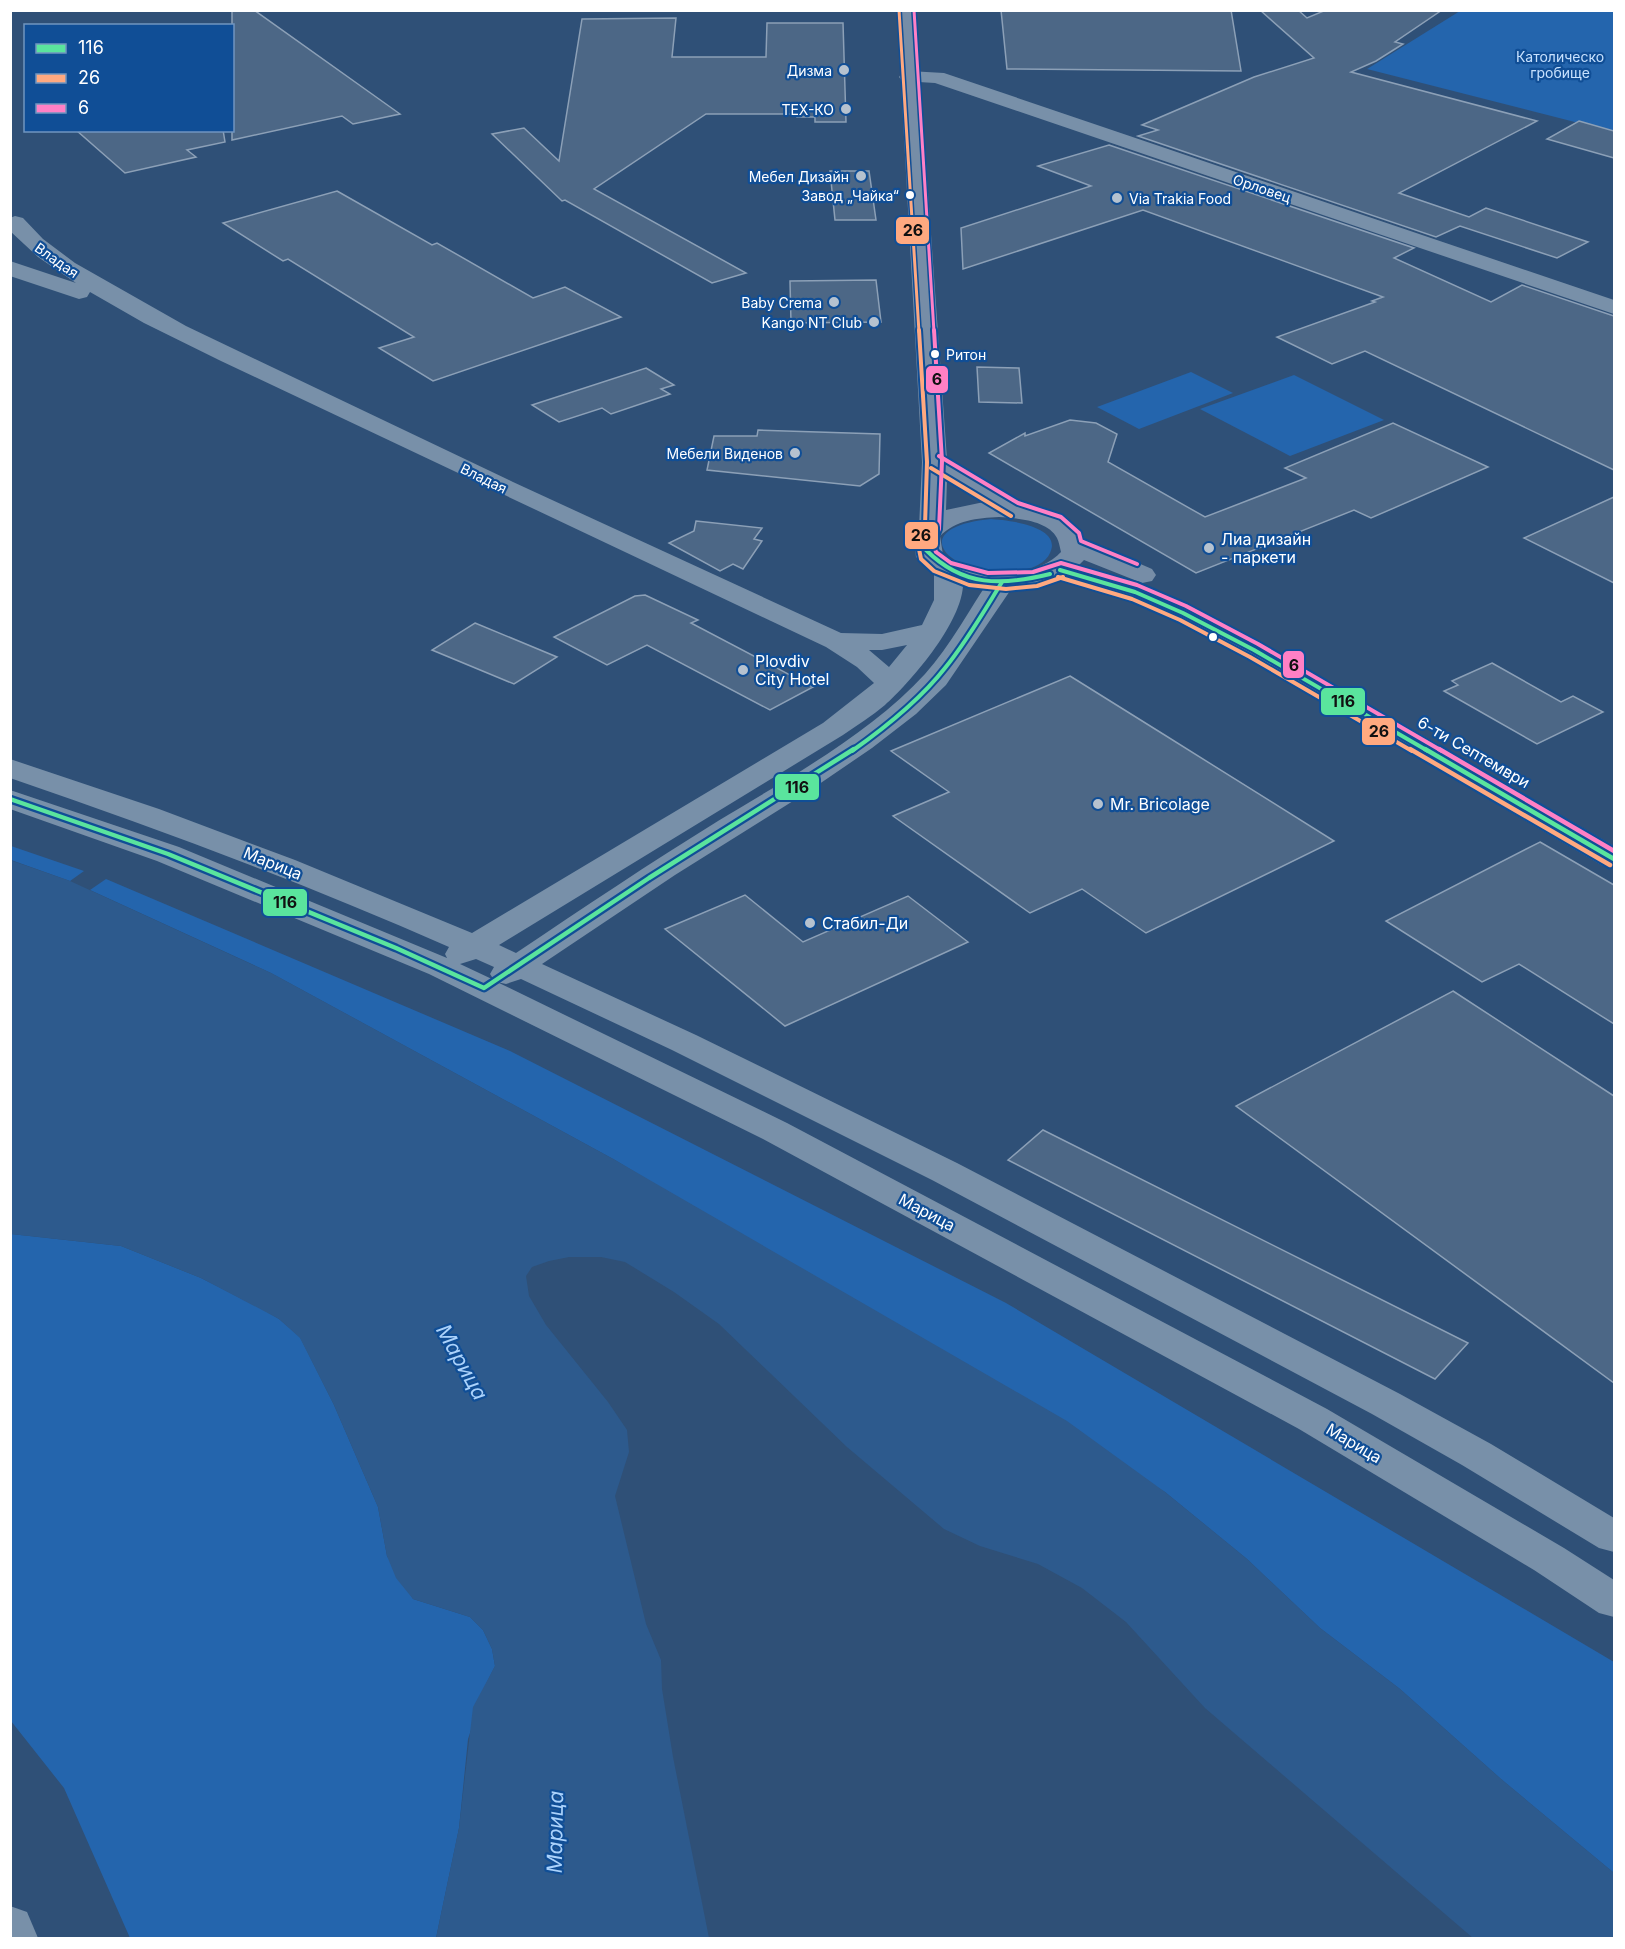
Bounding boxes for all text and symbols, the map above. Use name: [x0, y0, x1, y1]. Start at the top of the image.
legend: [24, 24, 234, 132]
text: 116: [78, 37, 104, 58]
park label: Католическо гробище: [1516, 48, 1604, 81]
place label: Дизма: [787, 62, 832, 79]
marker: Дизма: [837, 63, 851, 77]
text: 26: [78, 67, 100, 88]
text: 6: [78, 97, 89, 118]
place label: ТЕХ-КО: [781, 101, 834, 118]
marker: ТЕХ-КО: [839, 102, 853, 116]
place label: Мебел Дизайн: [749, 168, 849, 185]
marker: Мебел Дизайн: [854, 169, 868, 183]
street label: Орловец: [1231, 170, 1294, 206]
place label: Завод „Чайка“: [802, 187, 899, 204]
marker: Завод „Чайка“: [904, 189, 916, 201]
place label: Via Trakia Food: [1129, 190, 1231, 207]
marker: Via Trakia Food: [1110, 191, 1124, 205]
line badge: 26: [895, 216, 930, 245]
text: 26: [903, 220, 923, 240]
street label: Владая: [32, 239, 82, 281]
place label: Baby Crema: [741, 294, 822, 311]
marker: Baby Crema: [827, 295, 841, 309]
place label: Kango NT Club: [762, 314, 862, 331]
marker: Kango NT Club: [867, 315, 881, 329]
place label: Ритон: [946, 346, 986, 363]
marker: Ритон: [929, 348, 941, 360]
line badge: 6: [925, 365, 949, 394]
text: 6: [932, 369, 942, 389]
place label: Мебели Виденов: [666, 445, 783, 462]
marker: Мебели Виденов: [788, 446, 802, 460]
street label: Владая: [458, 460, 510, 496]
line badge: 26: [904, 521, 939, 550]
text: 26: [911, 525, 931, 545]
place label: Лиа дизайн - паркети: [1221, 529, 1311, 567]
marker: Лиа дизайн - паркети: [1202, 541, 1216, 555]
unlabelled marker: [1207, 631, 1219, 643]
line badge: 6: [1282, 650, 1305, 679]
place label: Plovdiv City Hotel: [755, 651, 829, 689]
text: 6: [1289, 655, 1299, 675]
marker: Plovdiv City Hotel: [736, 663, 750, 677]
line badge: 116: [1320, 687, 1366, 716]
text: 116: [1331, 691, 1355, 711]
street label: 6-ти Септември: [1414, 712, 1534, 792]
line badge: 26: [1361, 717, 1396, 746]
text: 26: [1369, 721, 1389, 741]
line badge: 116: [774, 773, 820, 801]
text: 116: [785, 777, 809, 797]
place label: Mr. Bricolage: [1110, 794, 1210, 814]
marker: Mr. Bricolage: [1091, 797, 1105, 811]
street label: Марица: [241, 842, 305, 884]
line badge: 116: [262, 888, 308, 917]
text: 116: [273, 892, 297, 912]
place label: Стабил-Ди: [822, 913, 908, 933]
marker: Стабил-Ди: [803, 916, 817, 930]
street label: Марица: [895, 1189, 959, 1235]
water label: Марица: [431, 1320, 493, 1404]
street label: Марица: [1323, 1419, 1385, 1467]
water label: Марица: [542, 1790, 568, 1874]

